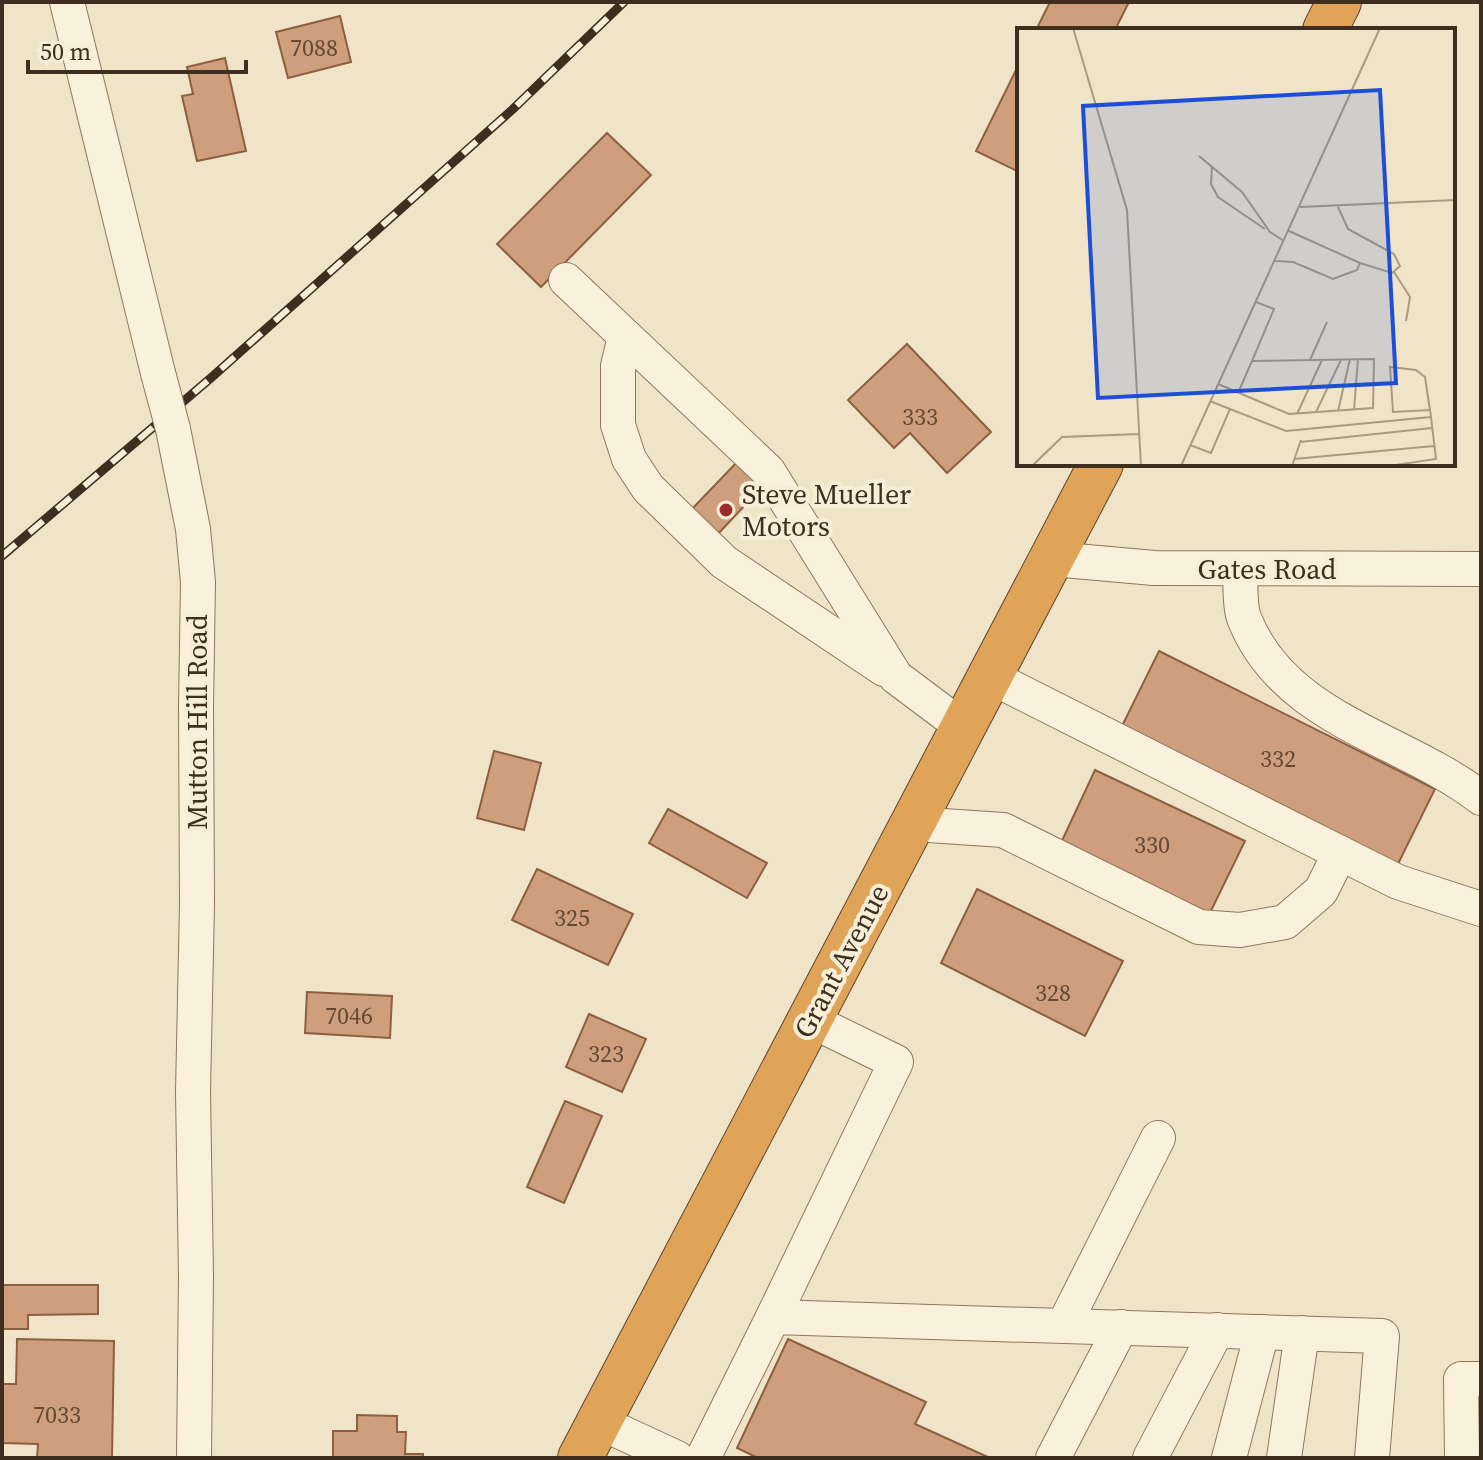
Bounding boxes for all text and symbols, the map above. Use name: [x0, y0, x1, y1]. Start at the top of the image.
scale bar: [28, 24, 246, 74]
inset map: [1017, 28, 1455, 466]
house number: 7088: [290, 31, 338, 64]
text: 50 m: [40, 35, 91, 68]
house number: 333: [902, 400, 938, 433]
place label: Steve Mueller Motors: [742, 475, 911, 545]
marker: Steve Mueller Motors: [717, 501, 735, 519]
street label: Gates Road: [1198, 550, 1337, 588]
street label: Mutton Hill Road: [178, 614, 216, 830]
house number: 332: [1260, 742, 1296, 775]
house number: 330: [1134, 828, 1170, 861]
street label: Grant Avenue: [785, 877, 897, 1045]
house number: 325: [554, 901, 590, 934]
house number: 328: [1035, 976, 1071, 1009]
house number: 7046: [325, 999, 373, 1032]
house number: 323: [588, 1037, 624, 1070]
house number: 7033: [33, 1398, 81, 1431]

